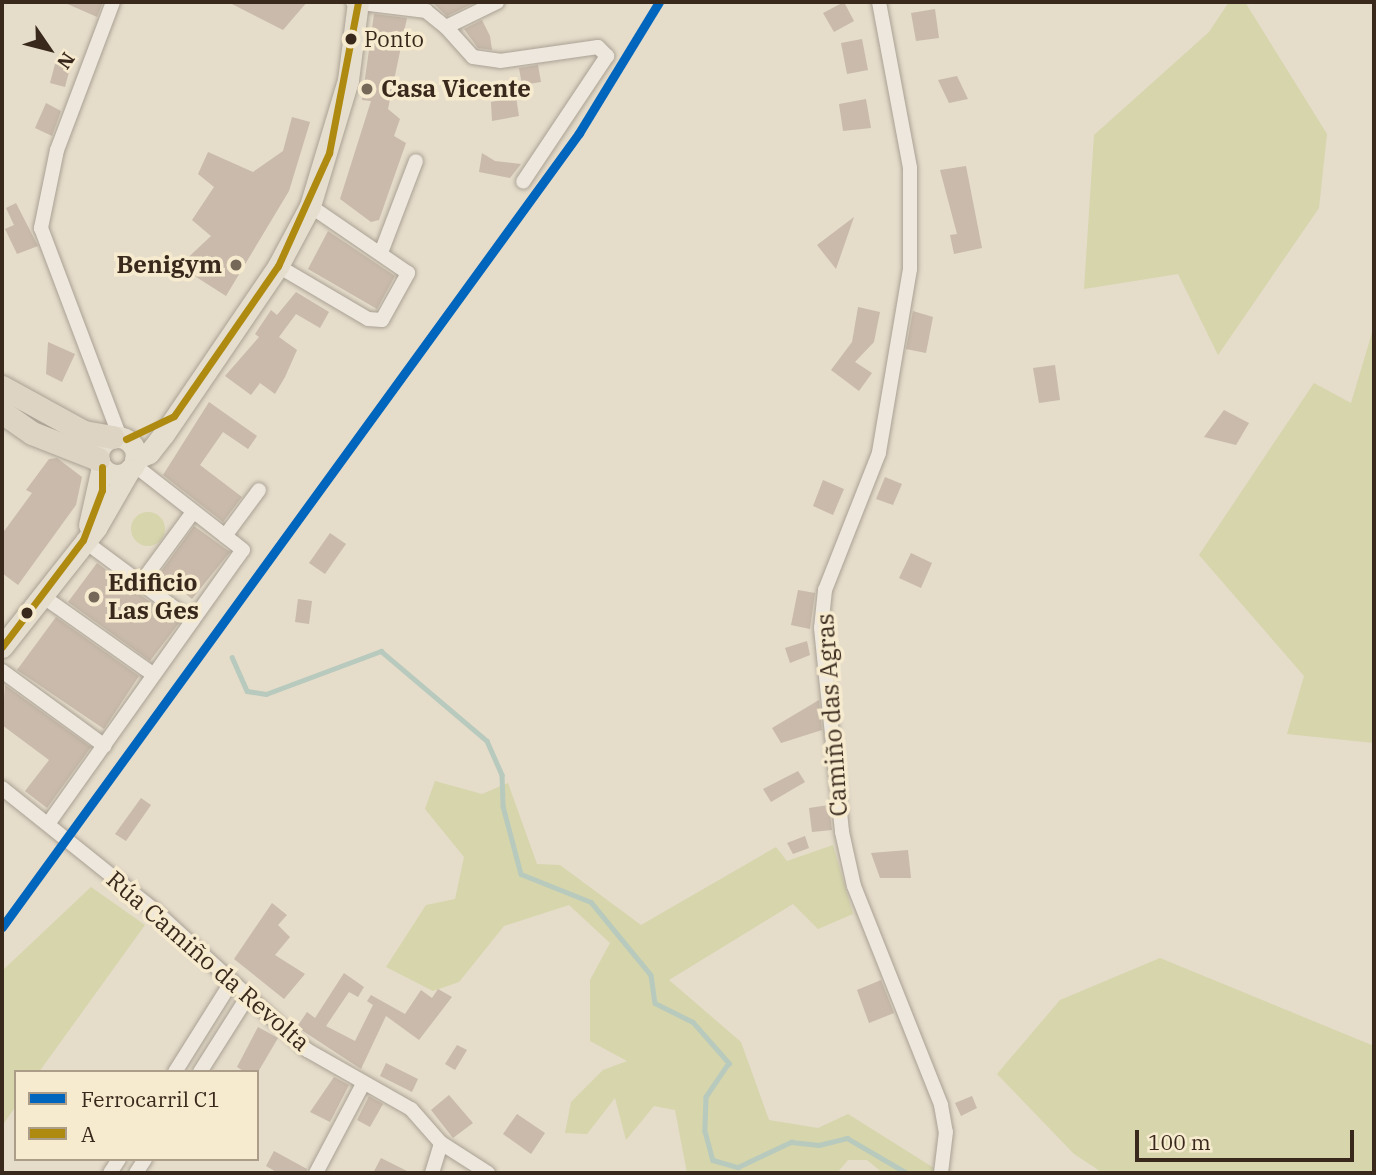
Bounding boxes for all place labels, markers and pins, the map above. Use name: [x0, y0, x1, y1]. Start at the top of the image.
place label: Ponto: [364, 26, 424, 52]
marker: Ponto: [344, 32, 358, 46]
place label: Casa Vicente: [381, 75, 531, 103]
marker: Casa Vicente: [359, 81, 375, 97]
place label: Benigym: [116, 251, 222, 279]
marker: Benigym: [228, 257, 244, 273]
place label: Edificio Las Ges: [108, 569, 199, 625]
marker: Edificio Las Ges: [86, 589, 102, 605]
unlabelled marker: [20, 606, 34, 620]

